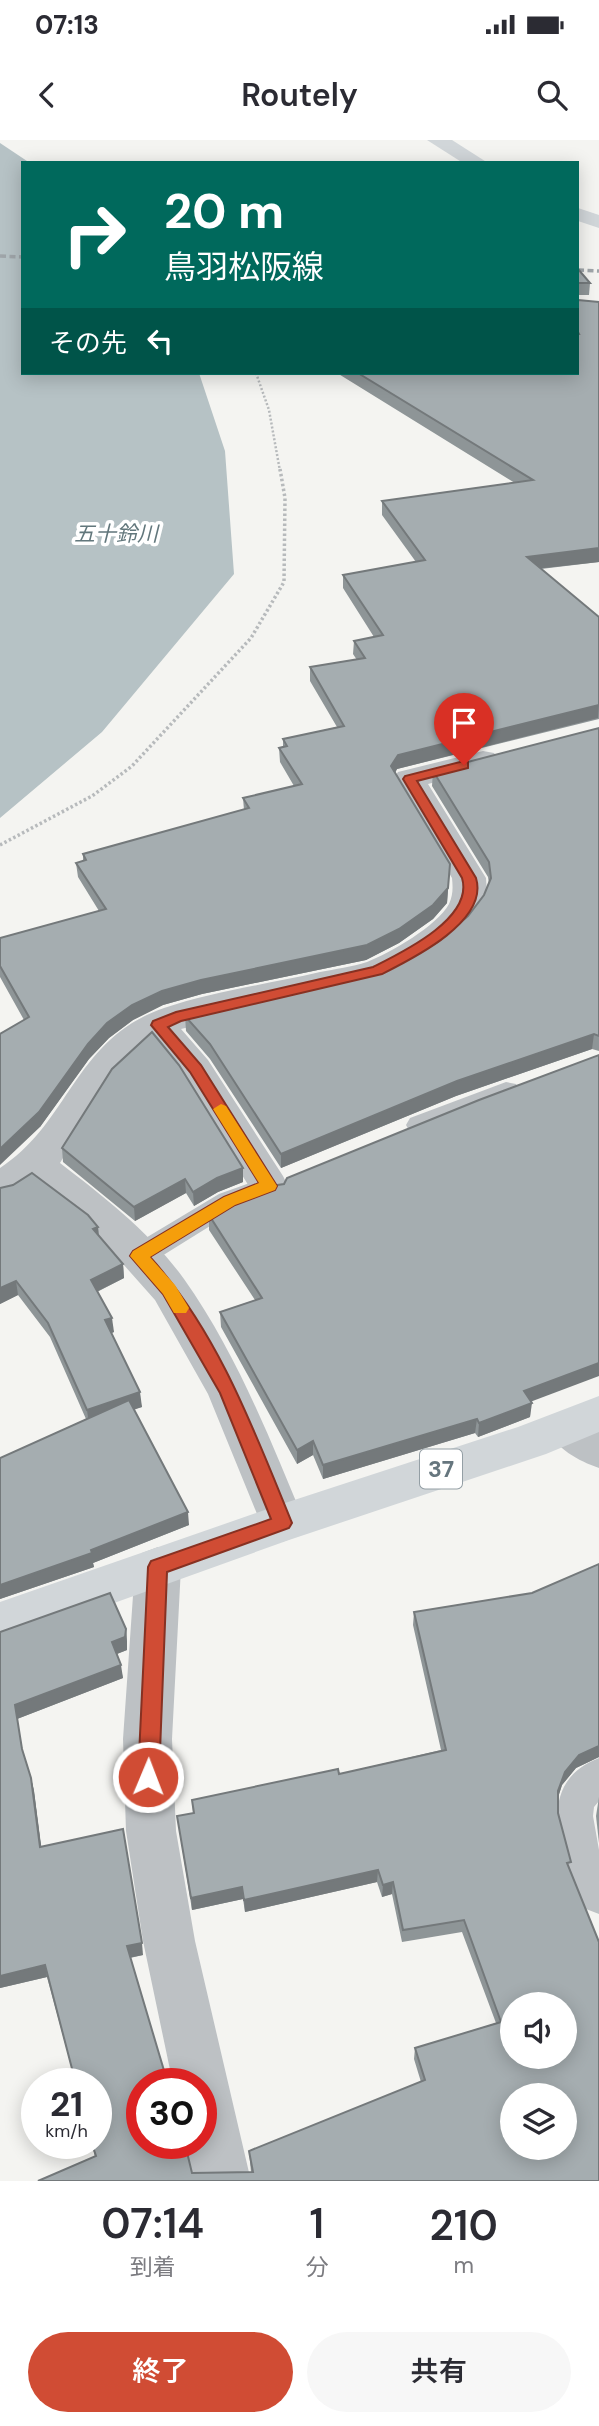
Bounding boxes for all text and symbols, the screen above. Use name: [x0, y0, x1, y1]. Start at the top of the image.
text: 07:13: [35, 8, 99, 42]
text: Routely: [241, 74, 358, 116]
icon: back: [28, 76, 66, 114]
icon: search: [533, 76, 571, 114]
text: 20 m: [164, 179, 284, 243]
icon: right: [49, 189, 140, 280]
text: 鳥羽松阪線: [164, 246, 324, 288]
icon: left: [141, 322, 179, 360]
text: その先: [49, 326, 127, 360]
water label: 五十鈴川: [74, 520, 160, 548]
pin: [434, 693, 494, 765]
icon: arrive: [445, 704, 483, 742]
road number: 37: [420, 1450, 462, 1488]
position arrow: [111, 1740, 185, 1814]
map controls: [500, 1992, 577, 2160]
button: sound: [500, 1992, 577, 2069]
speed limit sign: 30: [126, 2068, 217, 2159]
text: 21: [50, 2081, 83, 2127]
button: layers: [500, 2083, 577, 2160]
text: km/h: [45, 2119, 88, 2143]
text: 07:14: [101, 2196, 204, 2251]
text: 1: [310, 2196, 324, 2251]
text: 210: [430, 2198, 498, 2253]
text: m: [453, 2250, 474, 2280]
text: 到着: [130, 2252, 176, 2282]
text: 分: [305, 2252, 328, 2282]
button: 終了: [28, 2332, 293, 2412]
button: 共有: [307, 2332, 571, 2412]

